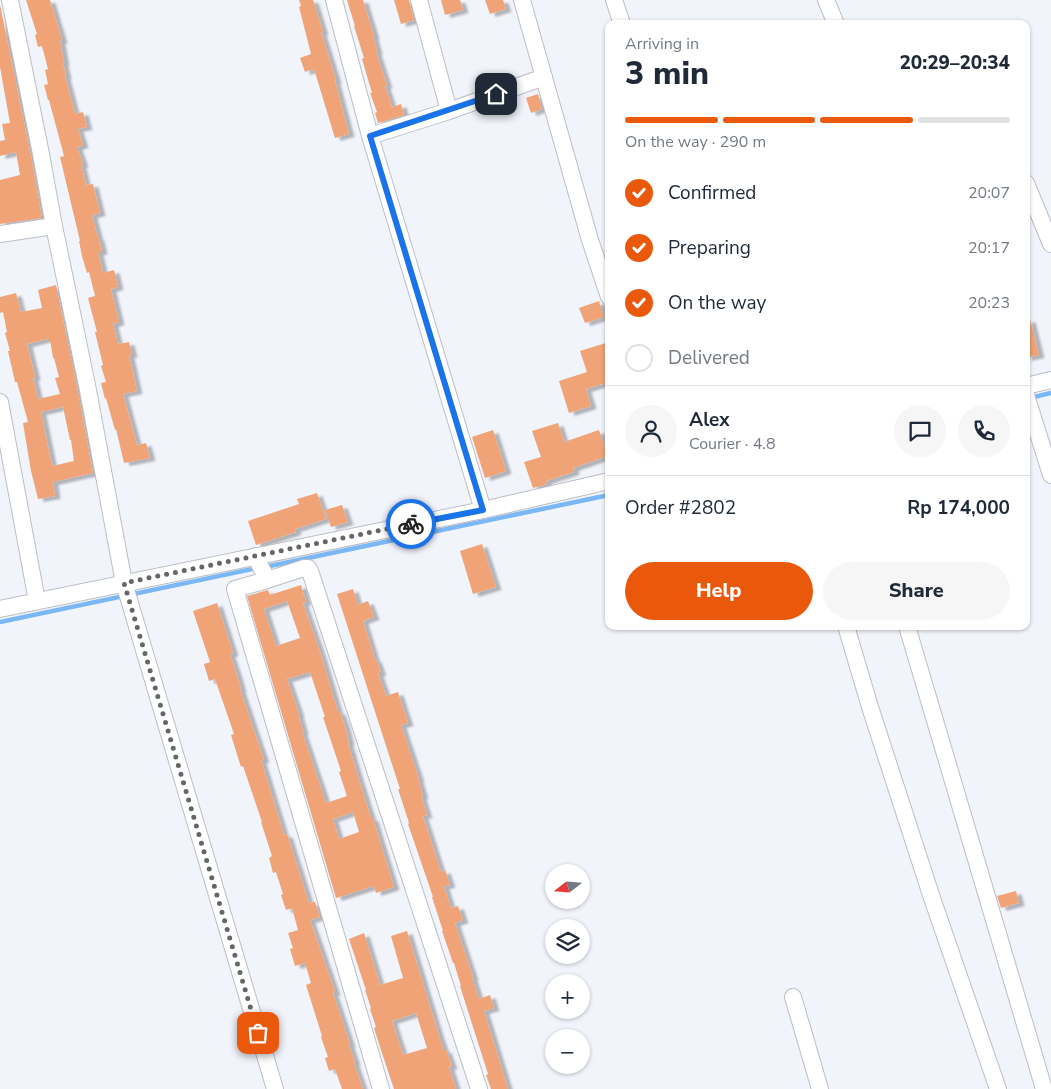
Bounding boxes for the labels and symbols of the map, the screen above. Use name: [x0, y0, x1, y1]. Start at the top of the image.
pin: [475, 73, 517, 115]
courier: [386, 499, 436, 549]
north arrow: [545, 864, 590, 909]
pin: [237, 1012, 279, 1054]

